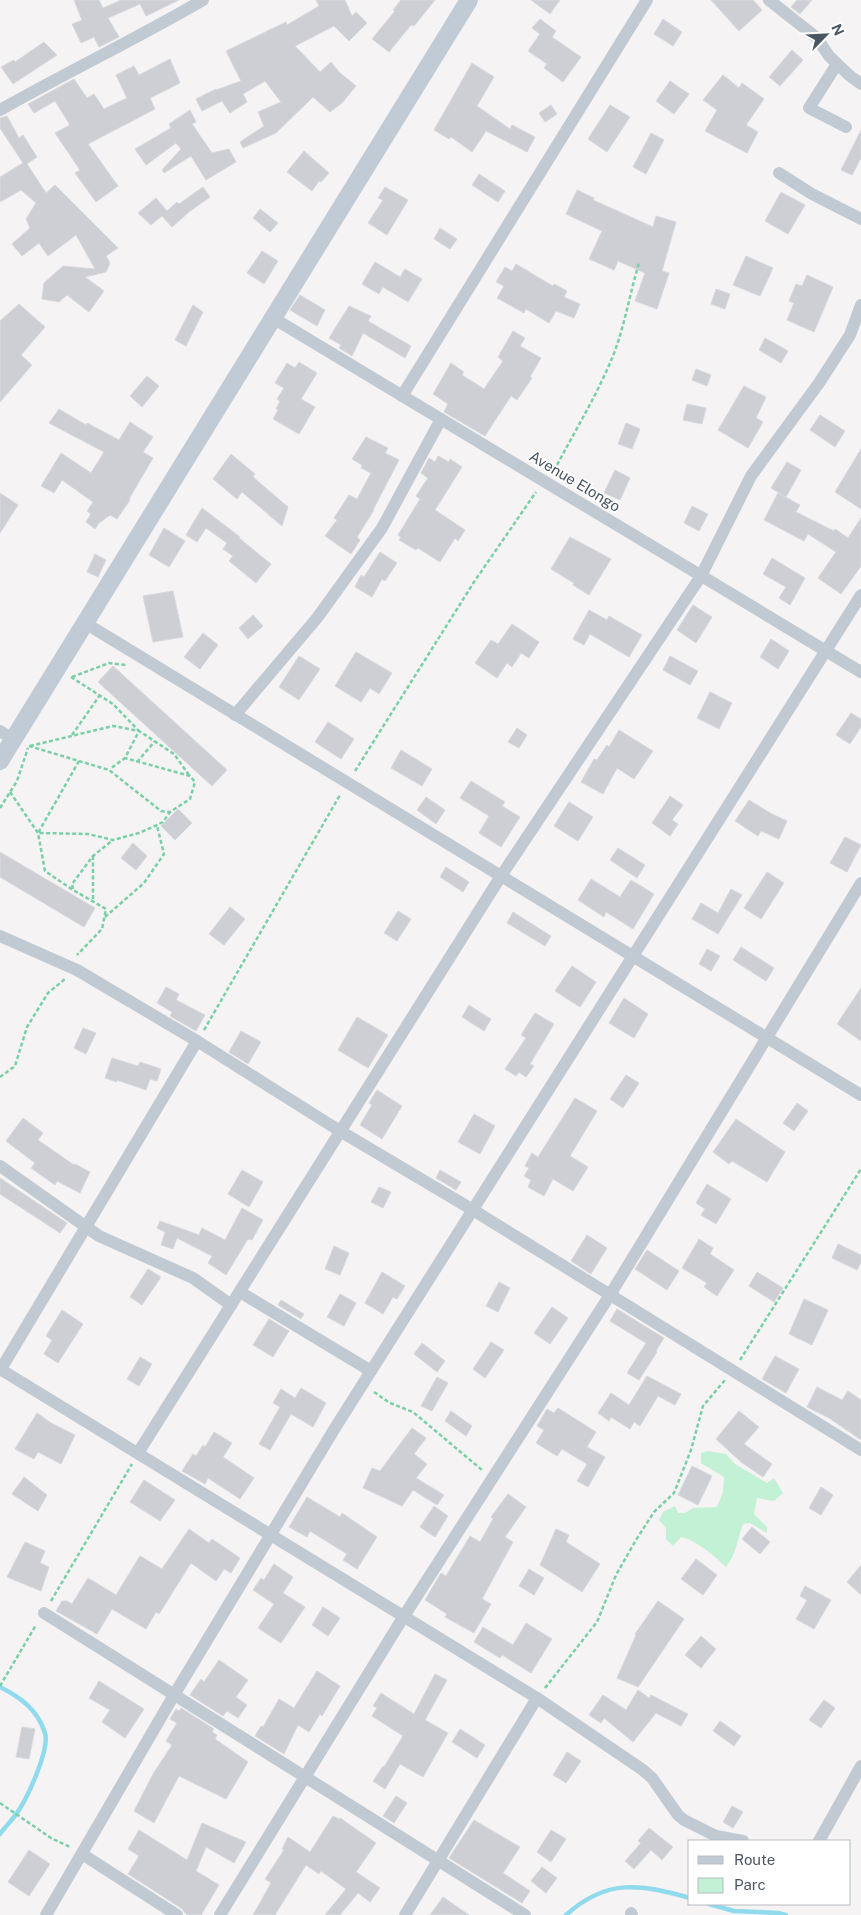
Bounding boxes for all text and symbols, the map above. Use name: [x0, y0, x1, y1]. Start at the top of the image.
north arrow: [801, 10, 851, 60]
text: N: [828, 21, 847, 38]
street label: Avenue Elongo: [526, 447, 624, 515]
legend: [688, 1840, 851, 1905]
text: Route: [734, 1851, 775, 1868]
text: Parc: [734, 1876, 766, 1893]

